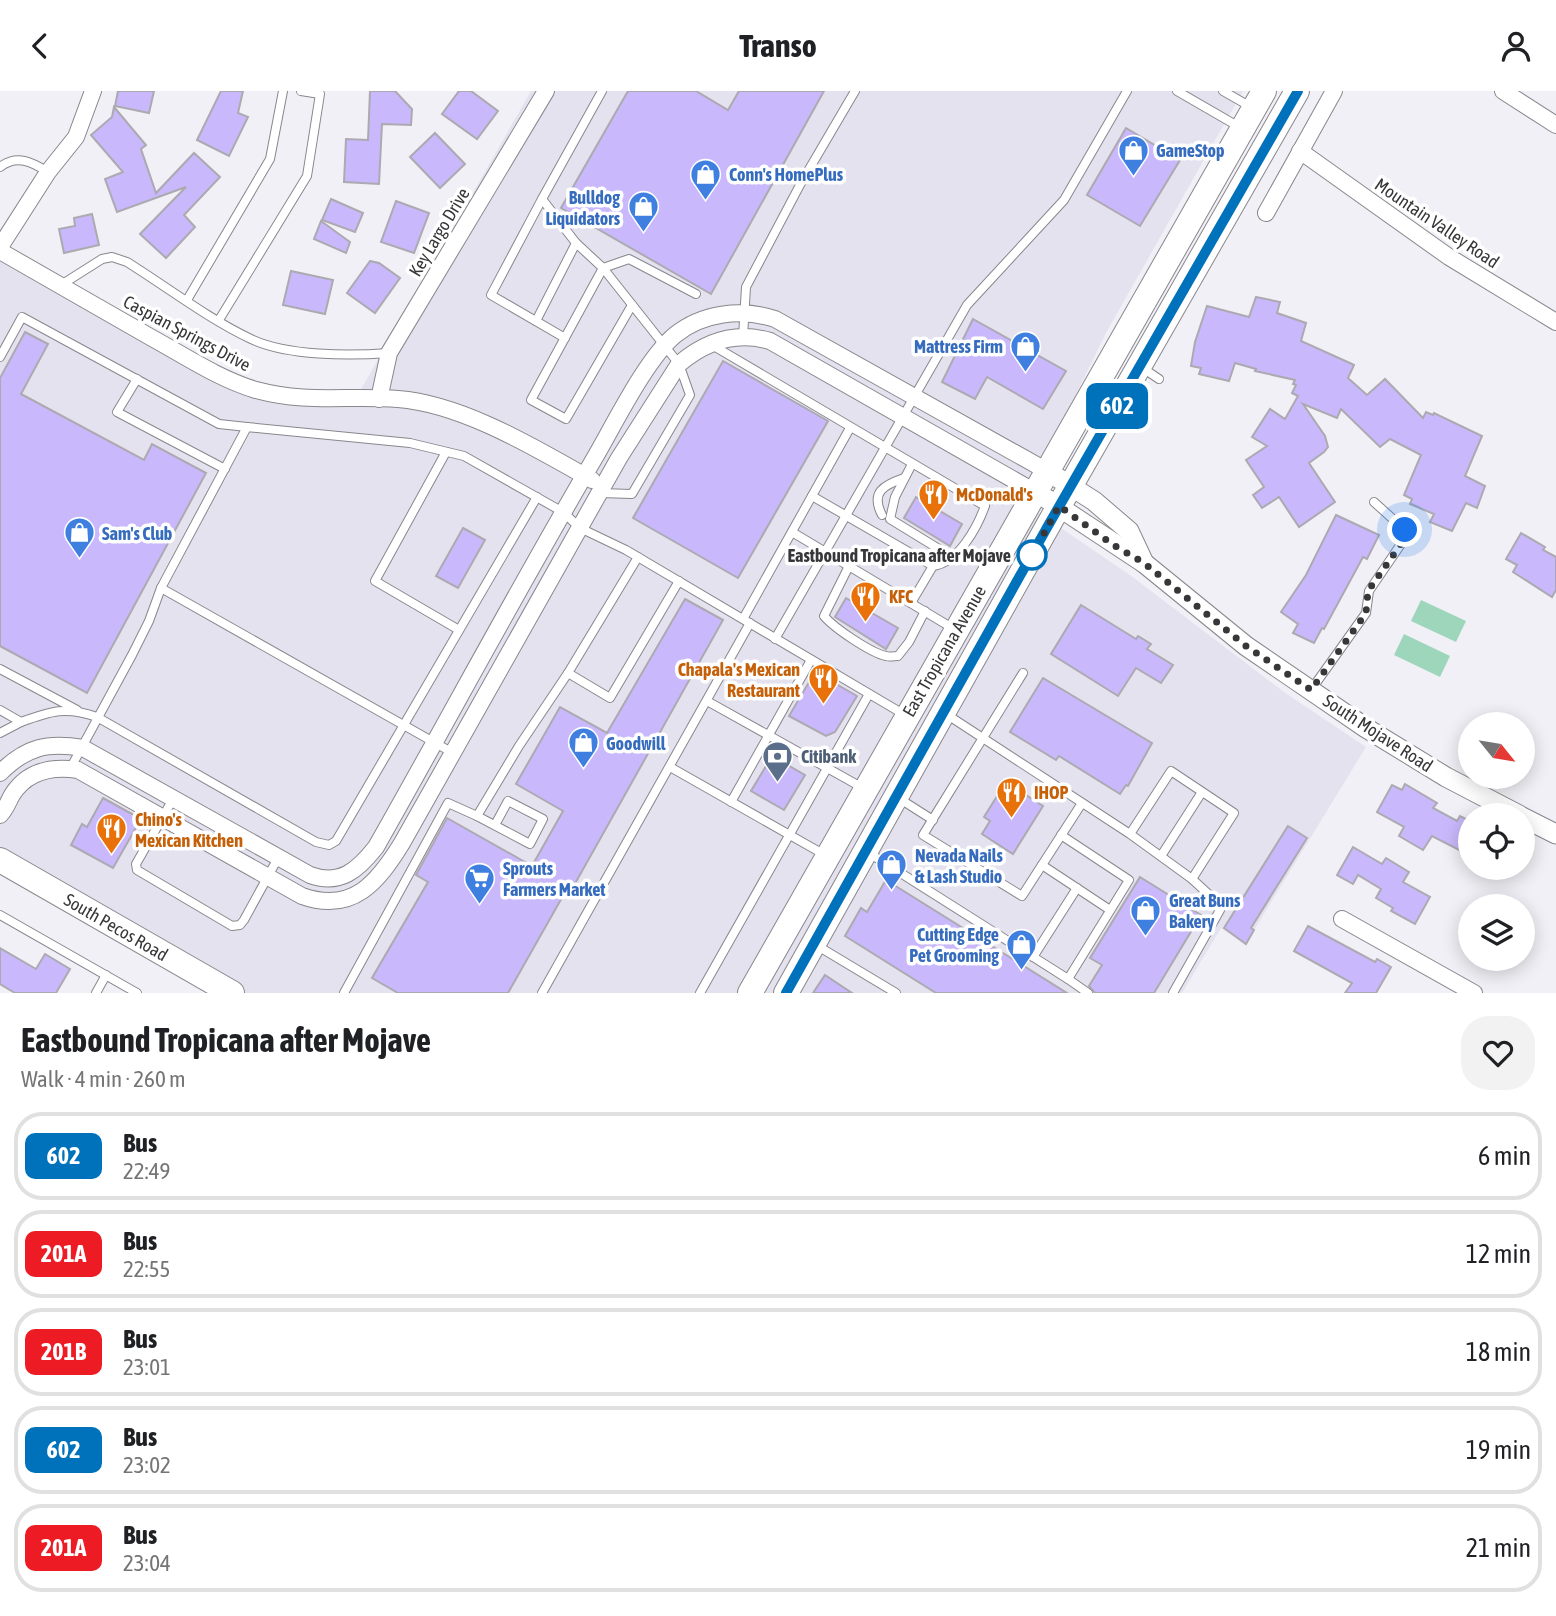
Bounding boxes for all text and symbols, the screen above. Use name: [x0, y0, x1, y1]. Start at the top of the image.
icon: back: [21, 27, 59, 65]
text: Transo: [739, 27, 817, 64]
icon: person: [1497, 27, 1535, 65]
shop icon: GameStop: [1116, 133, 1150, 177]
place label: GameStop: [1156, 140, 1225, 161]
shop icon: Conn's HomePlus: [689, 157, 723, 201]
place label: Conn's HomePlus: [729, 164, 844, 185]
street label: Mountain Valley Road: [1371, 174, 1503, 272]
street label: Key Largo Drive: [404, 184, 474, 280]
place label: Bulldog Liquidators: [545, 187, 621, 229]
shop icon: Bulldog Liquidators: [626, 190, 660, 234]
street label: Caspian Springs Drive: [120, 291, 254, 375]
shop icon: Mattress Firm: [1009, 329, 1043, 373]
place label: Mattress Firm: [914, 336, 1003, 357]
line badge: 602: [1077, 383, 1157, 429]
text: 602: [1100, 392, 1134, 419]
restaurant icon: McDonald's: [916, 477, 950, 521]
place label: McDonald's: [956, 484, 1033, 505]
your location: [1387, 512, 1422, 547]
shop icon: Sam's Club: [62, 516, 96, 560]
place label: Sam's Club: [102, 523, 172, 544]
marker: Eastbound Tropicana after Mojave: [1017, 540, 1047, 570]
place label: Eastbound Tropicana after Mojave: [787, 545, 1011, 566]
restaurant icon: KFC: [849, 579, 883, 623]
street label: East Tropicana Avenue: [898, 582, 990, 720]
place label: KFC: [889, 586, 913, 607]
place label: Chapala's Mexican Restaurant: [678, 659, 801, 701]
restaurant icon: Chapala's Mexican Restaurant: [806, 662, 840, 706]
street label: South Mojave Road: [1319, 690, 1437, 776]
north arrow: [1458, 712, 1535, 789]
map controls: [1458, 712, 1535, 971]
shop icon: Goodwill: [566, 726, 600, 770]
place label: Goodwill: [606, 733, 666, 754]
bank icon: Citibank: [761, 739, 795, 783]
place label: Citibank: [801, 746, 857, 767]
restaurant icon: IHOP: [994, 775, 1028, 819]
place label: IHOP: [1034, 782, 1069, 803]
button: locate: [1458, 803, 1535, 880]
place label: Chino's Mexican Kitchen: [135, 809, 243, 851]
restaurant icon: Chino's Mexican Kitchen: [95, 812, 129, 856]
place label: Nevada Nails & Lash Studio: [915, 845, 1003, 887]
shop icon: Nevada Nails & Lash Studio: [875, 848, 909, 892]
place label: Sprouts Farmers Market: [503, 858, 606, 900]
supermarket icon: Sprouts Farmers Market: [463, 861, 497, 905]
street label: South Pecos Road: [60, 889, 172, 965]
place label: Great Buns Bakery: [1169, 890, 1241, 932]
shop icon: Great Buns Bakery: [1129, 893, 1163, 937]
button: layers: [1458, 894, 1535, 971]
place label: Cutting Edge Pet Grooming: [909, 924, 999, 966]
shop icon: Cutting Edge Pet Grooming: [1005, 927, 1039, 971]
button: heart: [1461, 1016, 1535, 1090]
text: Eastbound Tropicana after Mojave: [21, 1021, 431, 1059]
text: Walk · 4 min · 260 m: [21, 1066, 185, 1092]
text: Bus: [123, 1128, 157, 1158]
text: 6 min: [1478, 1141, 1531, 1171]
text: 602: [47, 1142, 80, 1169]
text: 22:49: [123, 1158, 170, 1184]
text: Bus: [123, 1226, 157, 1256]
text: 12 min: [1466, 1239, 1531, 1269]
text: 201A: [41, 1240, 86, 1267]
text: 22:55: [123, 1256, 170, 1282]
text: Bus: [123, 1324, 157, 1354]
text: 18 min: [1466, 1337, 1531, 1367]
text: 201B: [41, 1338, 86, 1365]
text: 23:01: [123, 1354, 171, 1380]
text: Bus: [123, 1422, 157, 1452]
text: 19 min: [1466, 1435, 1531, 1465]
text: 602: [47, 1436, 80, 1463]
text: 23:02: [123, 1452, 171, 1478]
text: Bus: [123, 1520, 157, 1550]
text: 21 min: [1466, 1533, 1531, 1563]
text: 201A: [41, 1534, 86, 1561]
text: 23:04: [123, 1550, 171, 1576]

